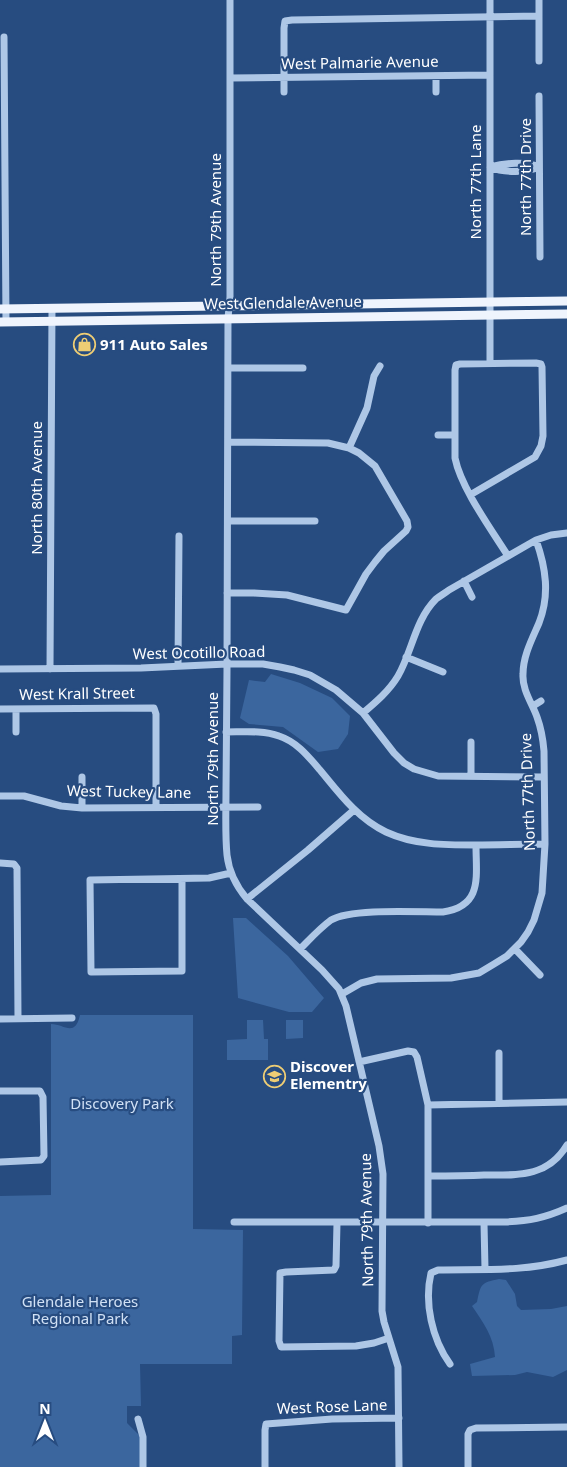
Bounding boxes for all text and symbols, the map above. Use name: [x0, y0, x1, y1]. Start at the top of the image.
street label: West Palmarie Avenue: [281, 51, 439, 73]
street label: North 77th Drive: [515, 118, 535, 236]
street label: North 77th Lane: [465, 124, 485, 240]
street label: North 79th Avenue: [205, 153, 225, 287]
street label: West Glendale Avenue: [204, 291, 362, 313]
shop icon: 911 Auto Sales: [72, 333, 96, 357]
place label: 911 Auto Sales: [100, 334, 208, 354]
street label: North 80th Avenue: [26, 421, 46, 555]
street label: West Ocotillo Road: [132, 641, 265, 663]
street label: West Krall Street: [19, 682, 136, 704]
street label: North 79th Avenue: [202, 692, 222, 826]
street label: North 77th Drive: [515, 733, 539, 851]
street label: West Tuckey Lane: [67, 780, 191, 802]
place label: Discover Elementry: [290, 1056, 367, 1093]
school or university icon: Discover Elementry: [262, 1064, 286, 1088]
park label: Discovery Park: [70, 1093, 174, 1113]
street label: North 79th Avenue: [355, 1153, 377, 1287]
park label: Glendale Heroes Regional Park: [22, 1291, 138, 1328]
street label: West Rose Lane: [276, 1394, 388, 1418]
north arrow: [20, 1397, 70, 1447]
text: N: [39, 1399, 51, 1418]

